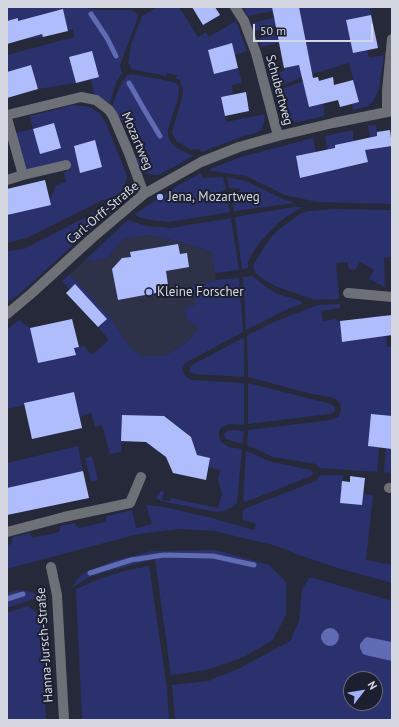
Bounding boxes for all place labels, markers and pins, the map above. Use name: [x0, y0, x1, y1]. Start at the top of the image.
place label: Jena, Mozartweg: [168, 189, 260, 205]
marker: Jena, Mozartweg: [155, 192, 165, 202]
place label: Kleine Forscher: [157, 284, 244, 300]
marker: Kleine Forscher: [144, 287, 154, 297]

